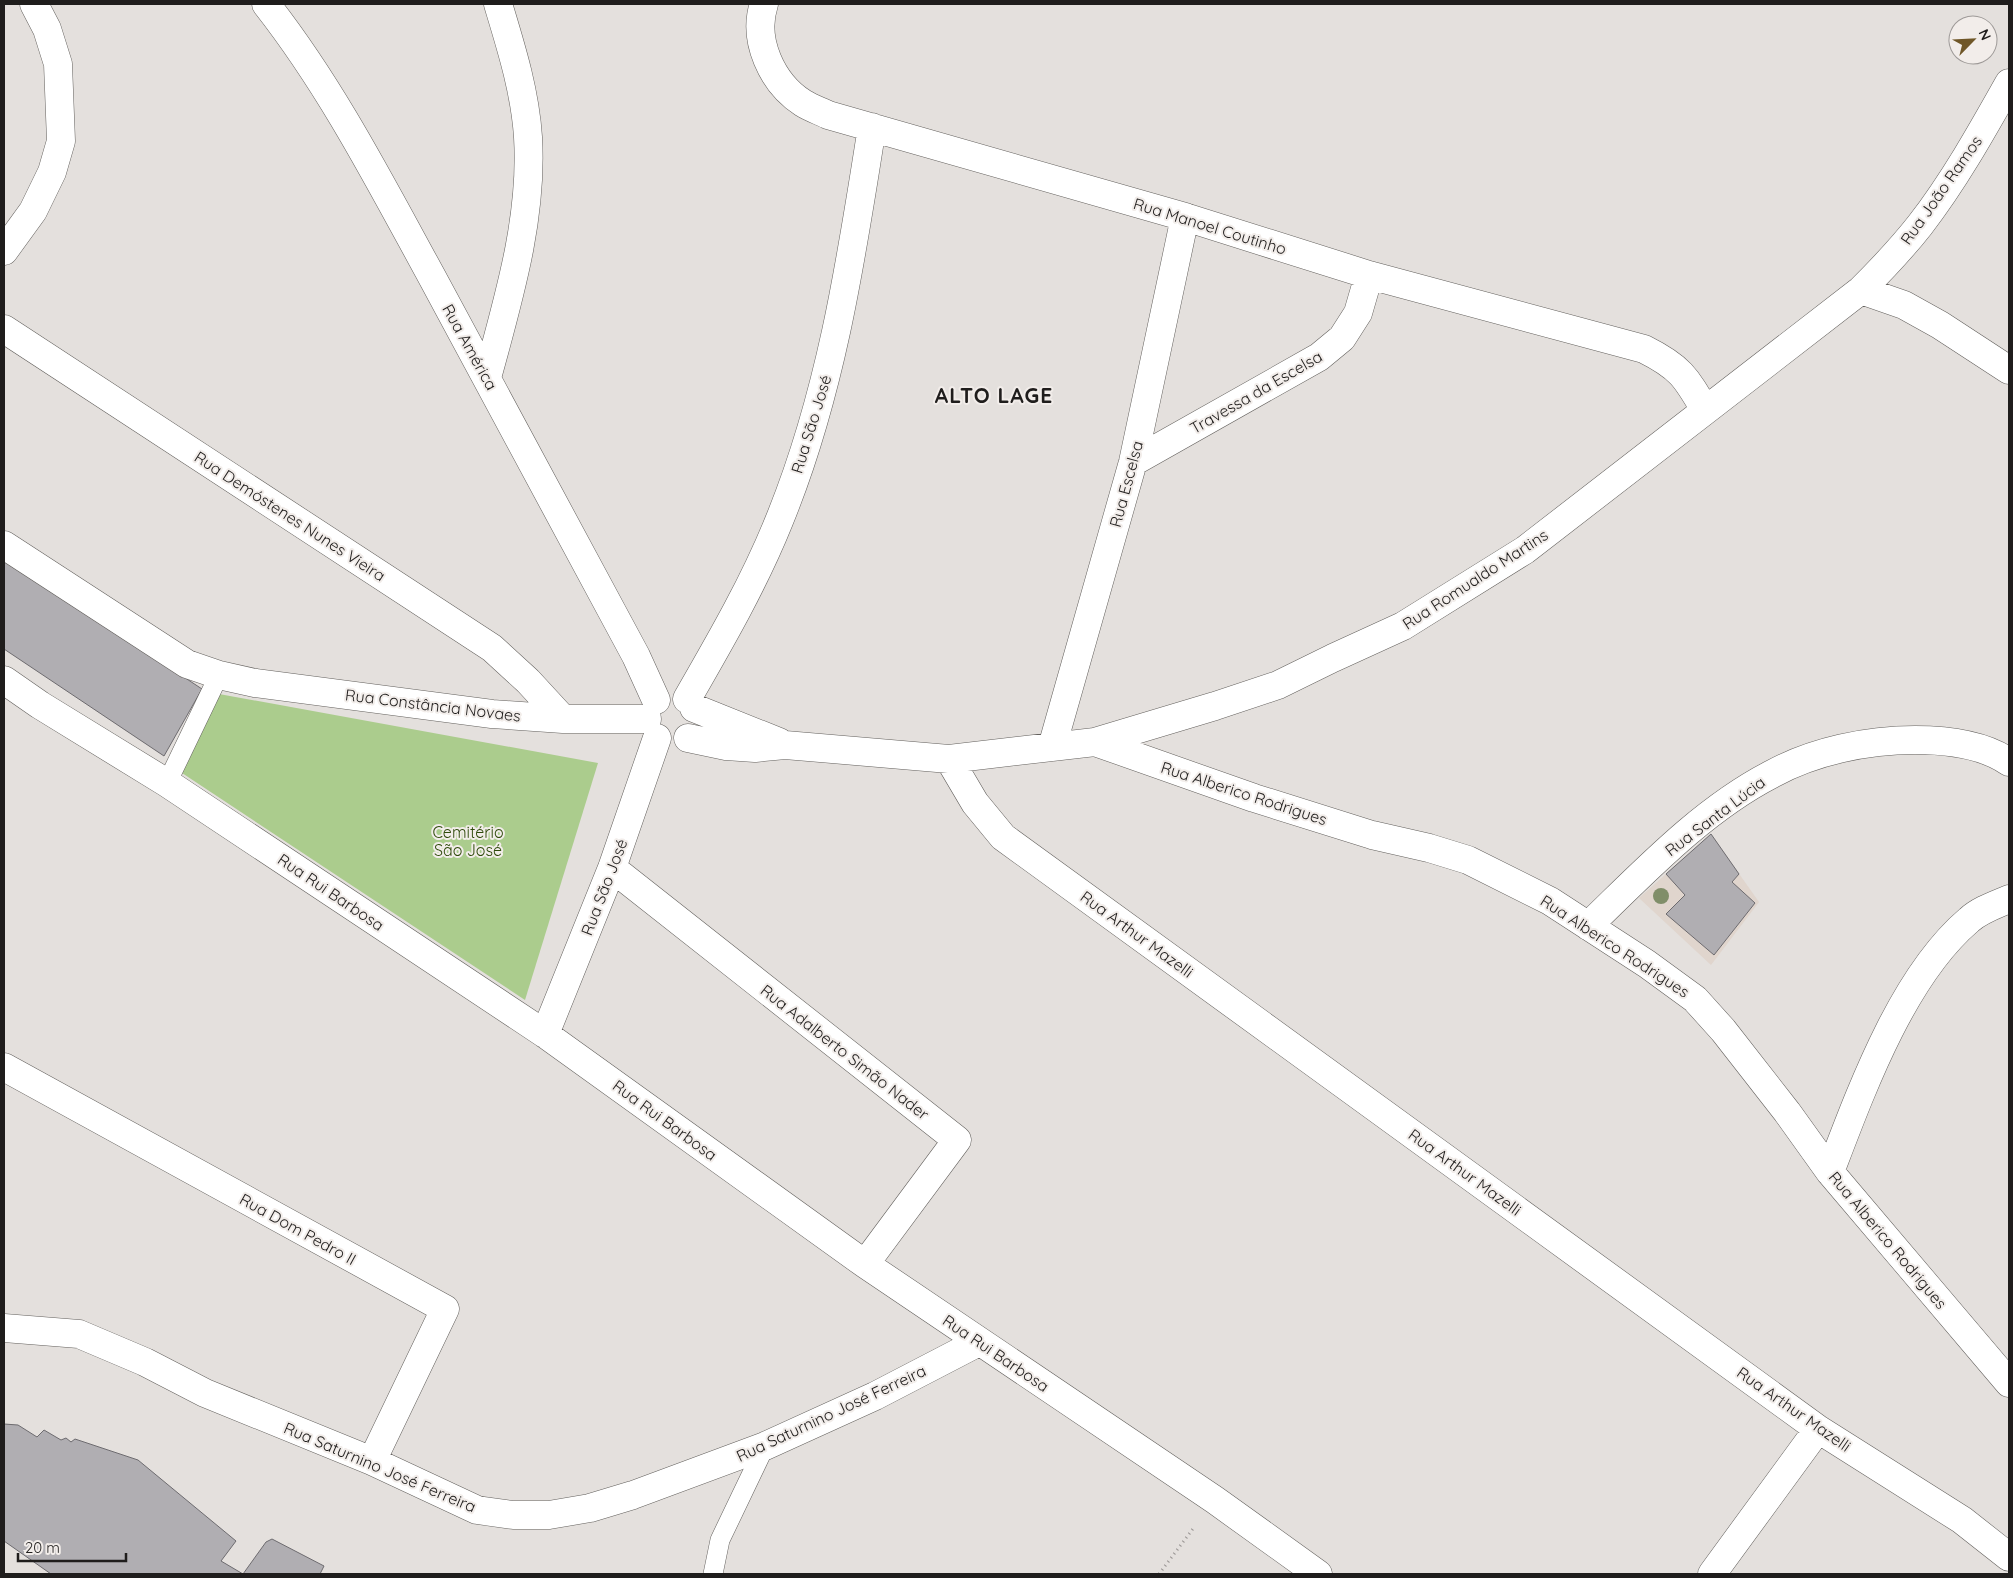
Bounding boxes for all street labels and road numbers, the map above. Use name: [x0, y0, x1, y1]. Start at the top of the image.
street label: Rua João Ramos: [1896, 132, 1986, 248]
street label: Rua Manoel Coutinho: [1131, 193, 1289, 259]
street label: Rua América: [438, 300, 502, 394]
street label: Travessa da Escelsa: [1186, 346, 1326, 438]
street label: Rua São José: [787, 372, 835, 476]
street label: Rua Escelsa: [1105, 439, 1147, 529]
street label: Rua Demóstenes Nunes Vieira: [191, 447, 389, 585]
street label: Rua Romualdo Martins: [1399, 524, 1551, 634]
street label: Rua Constância Novaes: [344, 684, 522, 726]
street label: Rua Alberico Rodrigues: [1158, 757, 1330, 829]
street label: Rua Santa Lúcia: [1661, 772, 1769, 860]
street label: Rua São José: [576, 836, 632, 938]
street label: Rua Rui Barbosa: [274, 849, 388, 935]
street label: Rua Arthur Mazelli: [1077, 886, 1197, 982]
street label: Rua Alberico Rodrigues: [1537, 890, 1693, 1002]
street label: Rua Adalberto Simão Nader: [757, 980, 933, 1124]
street label: Rua Rui Barbosa: [609, 1075, 721, 1165]
street label: Rua Arthur Mazelli: [1405, 1124, 1525, 1220]
street label: Rua Alberico Rodrigues: [1825, 1167, 1951, 1313]
street label: Rua Dom Pedro II: [236, 1189, 360, 1269]
street label: Rua Rui Barbosa: [939, 1310, 1053, 1396]
street label: Rua Saturnino José Ferreira: [733, 1360, 929, 1466]
street label: Rua Arthur Mazelli: [1733, 1362, 1855, 1456]
street label: Rua Saturnino José Ferreira: [281, 1417, 479, 1517]

